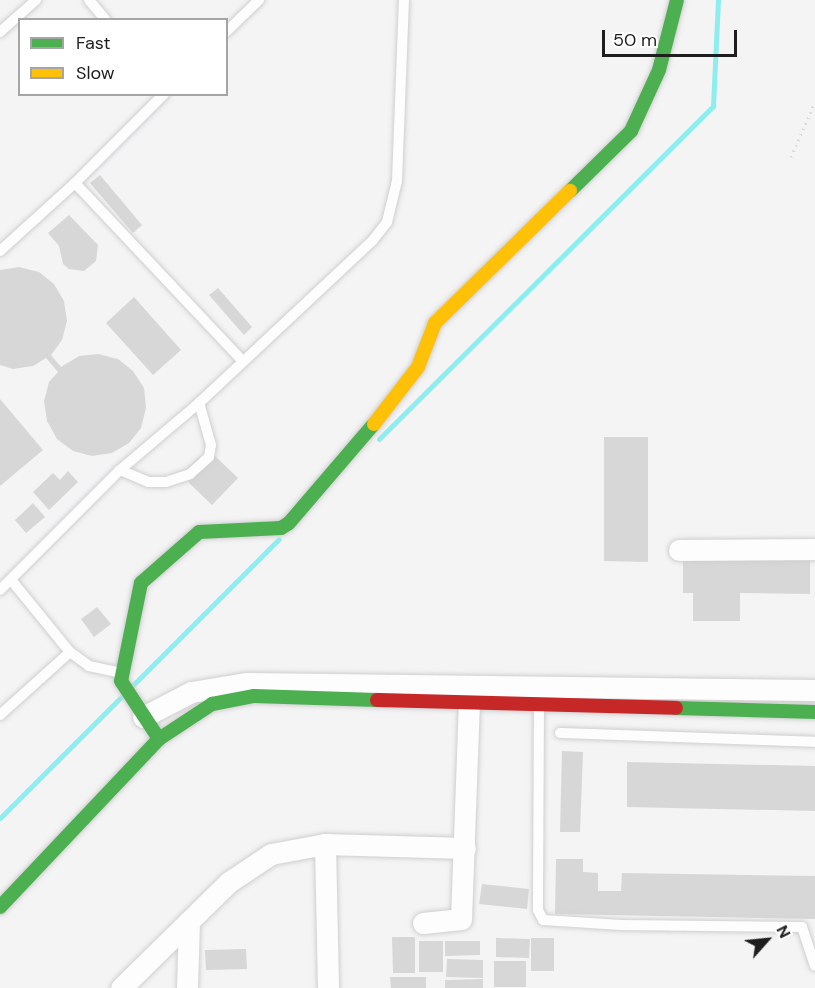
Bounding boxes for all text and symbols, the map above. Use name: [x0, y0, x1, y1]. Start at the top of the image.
legend: [18, 18, 228, 96]
scale bar: [605, 18, 740, 56]
text: 50 m: [613, 28, 657, 52]
text: Fast: [76, 31, 111, 55]
text: Slow: [76, 61, 115, 85]
north arrow: [737, 910, 797, 970]
text: N: [771, 922, 795, 942]

